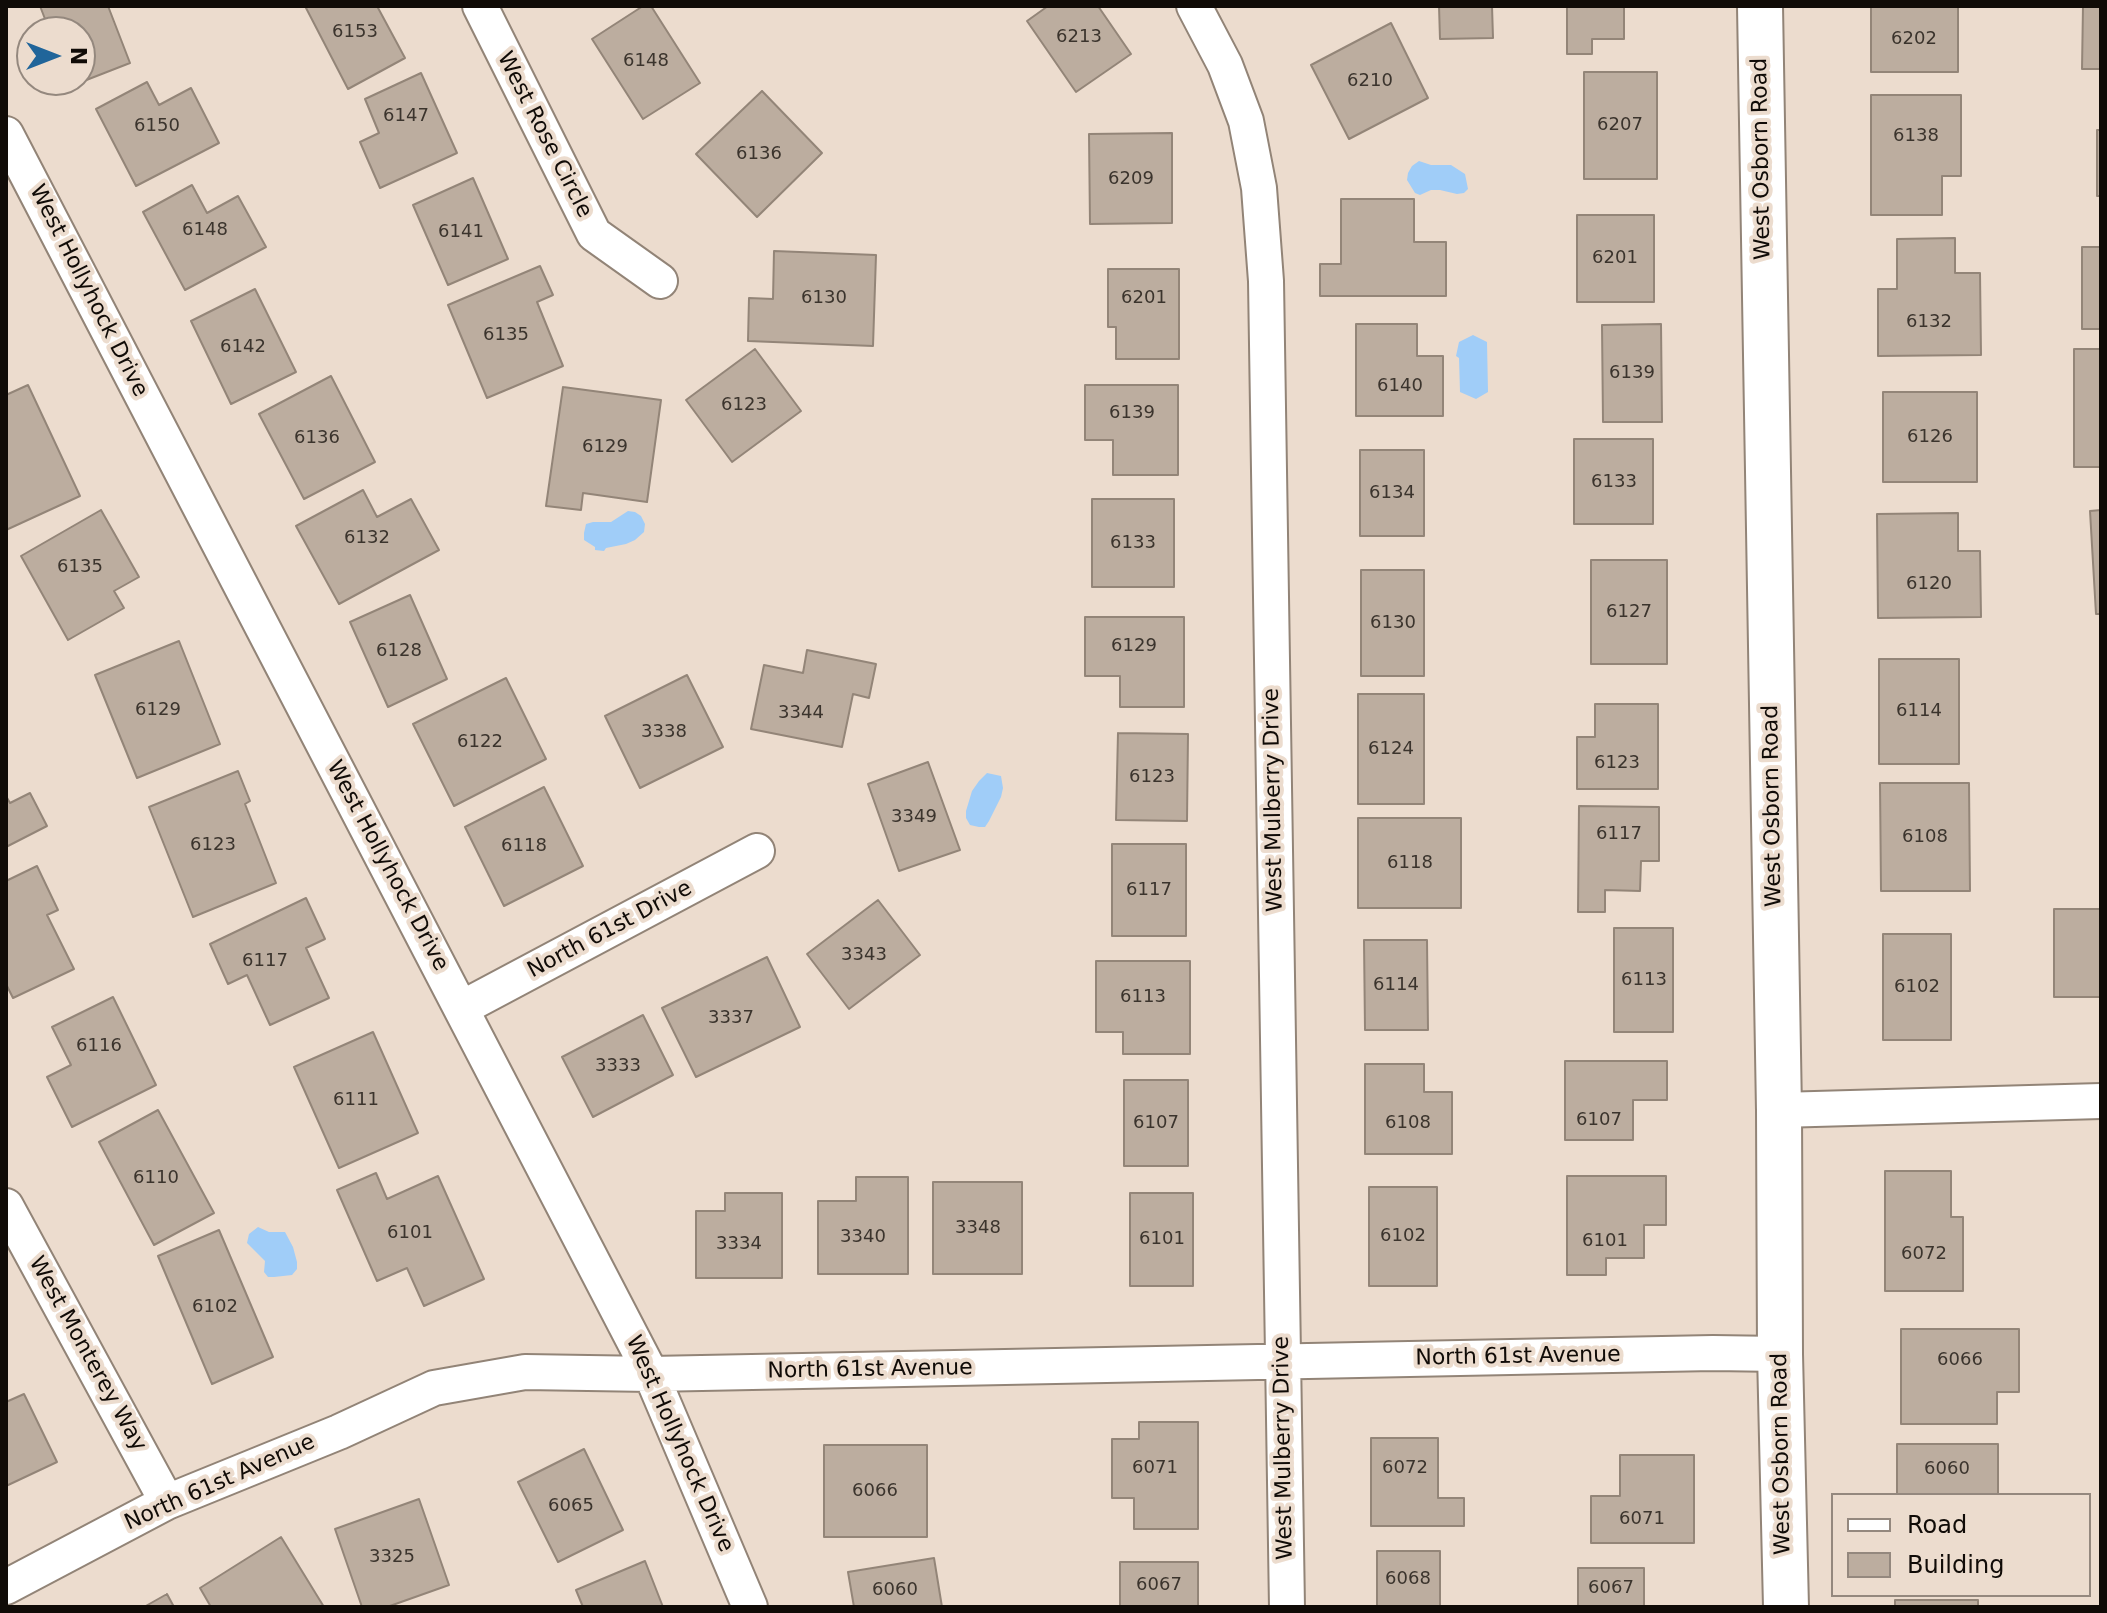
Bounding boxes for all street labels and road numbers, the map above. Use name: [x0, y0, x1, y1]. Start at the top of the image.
street label: West Rose Circle: [491, 48, 597, 222]
street label: West Osborn Road: [1747, 58, 1777, 260]
street label: West Hollyhock Drive: [23, 181, 153, 401]
street label: West Mulberry Drive: [1259, 688, 1289, 912]
street label: West Osborn Road: [1758, 705, 1788, 907]
street label: West Hollyhock Drive: [320, 756, 454, 976]
street label: North 61st Drive: [523, 876, 697, 984]
street label: West Monterey Way: [22, 1252, 152, 1456]
street label: West Hollyhock Drive: [619, 1332, 739, 1556]
street label: West Mulberry Drive: [1269, 1336, 1299, 1560]
street label: North 61st Avenue: [1415, 1342, 1621, 1372]
street label: West Osborn Road: [1767, 1353, 1797, 1555]
street label: North 61st Avenue: [767, 1355, 973, 1385]
street label: North 61st Avenue: [121, 1429, 319, 1537]

